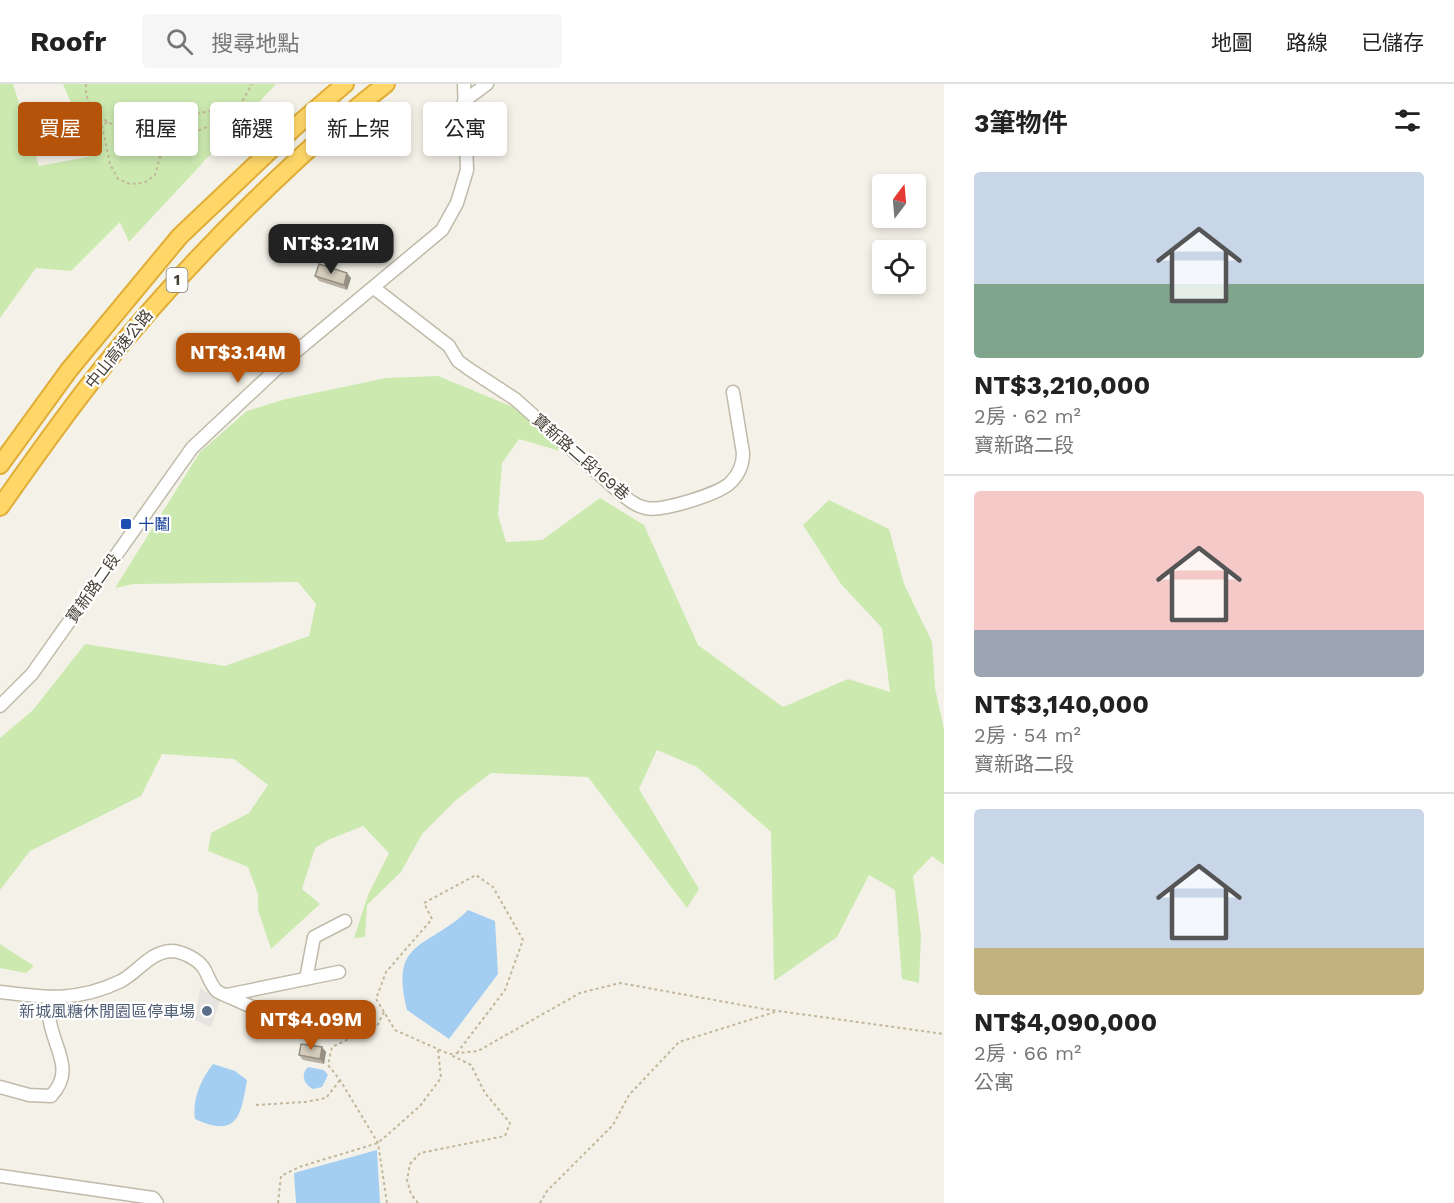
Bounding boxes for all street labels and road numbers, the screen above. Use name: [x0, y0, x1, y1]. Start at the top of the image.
road number: 1: [166, 268, 188, 292]
street label: 中山高速公路: [81, 306, 157, 392]
street label: 寶新路二段169巷: [529, 410, 633, 504]
street label: 寶新路二段: [62, 550, 124, 626]

